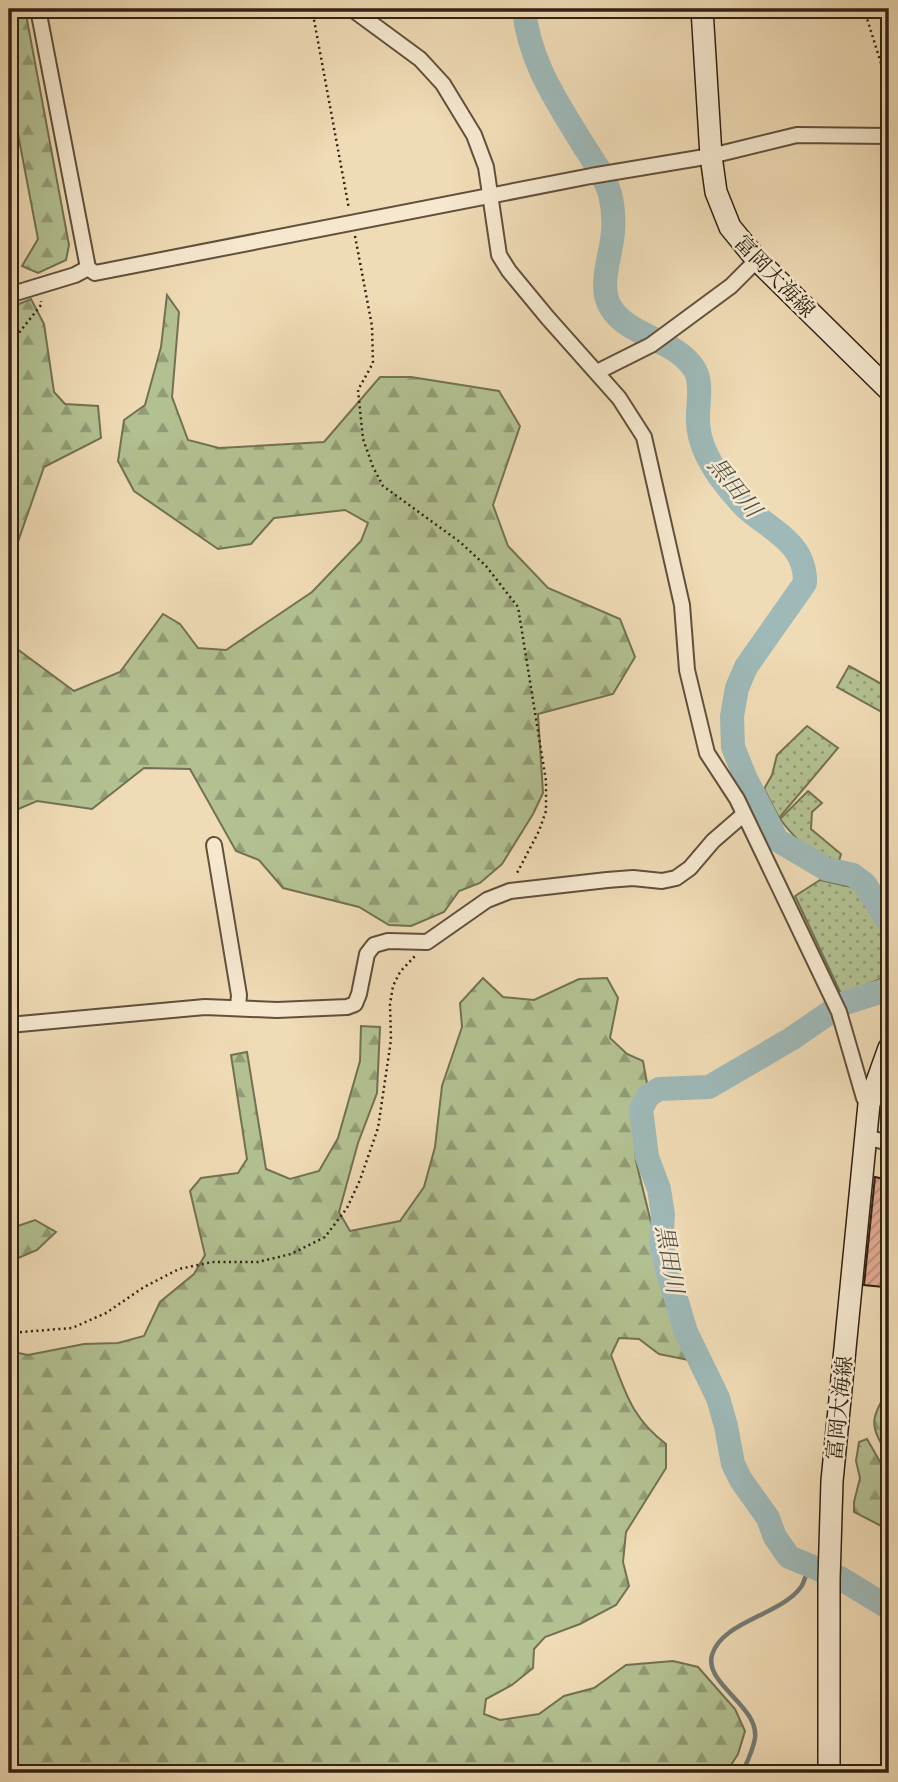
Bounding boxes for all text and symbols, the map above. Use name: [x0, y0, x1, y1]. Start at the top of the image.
street label: 富岡大海線: [730, 230, 820, 322]
water label: 黒田川: [702, 451, 769, 525]
water label: 黒田川: [650, 1223, 690, 1298]
street label: 富岡大海線: [821, 1354, 857, 1462]

